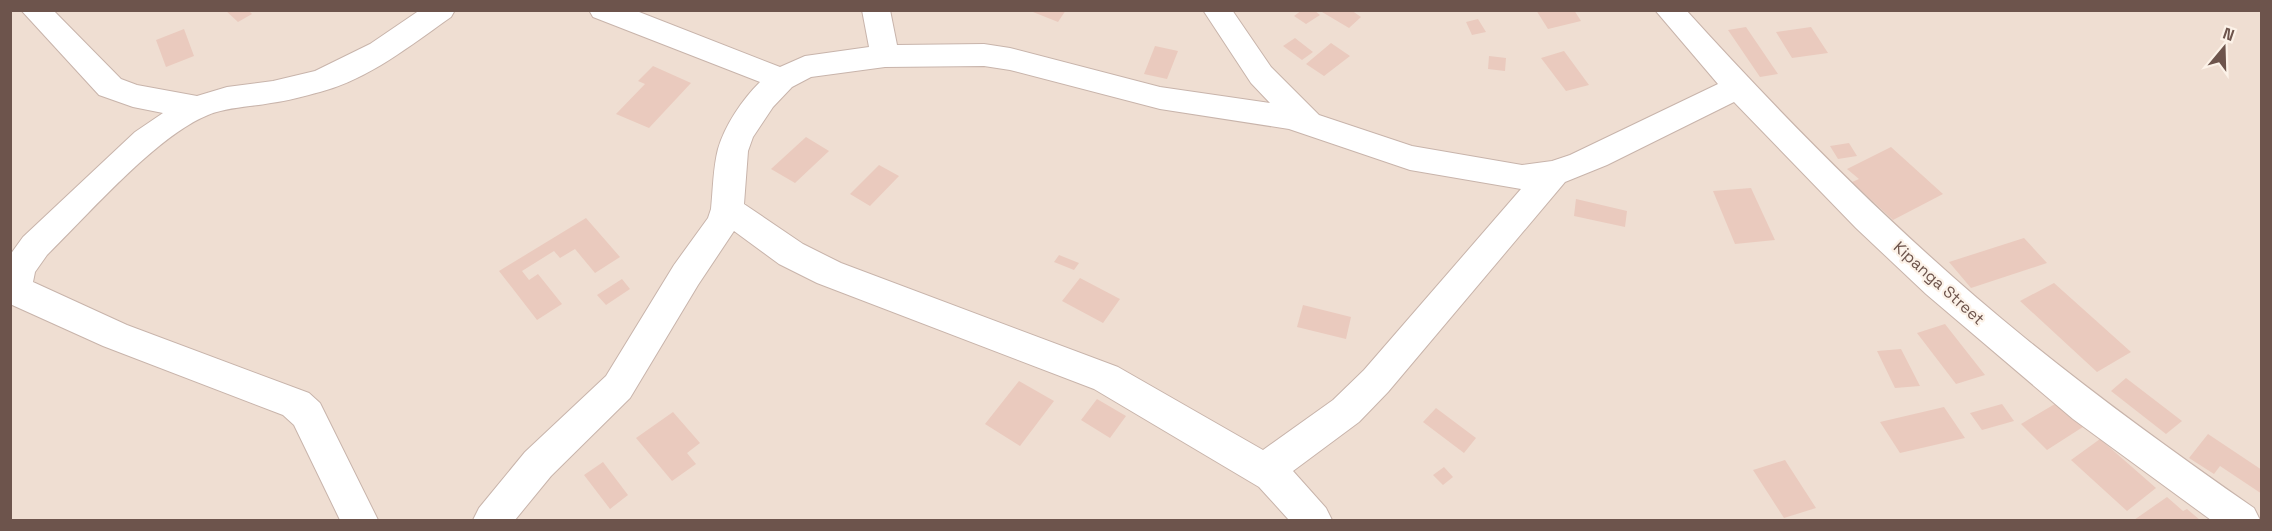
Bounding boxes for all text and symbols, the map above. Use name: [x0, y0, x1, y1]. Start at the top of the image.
north arrow: [2194, 18, 2254, 78]
text: N: [2220, 23, 2237, 46]
street label: Kipanga Street: [1889, 237, 1989, 329]

